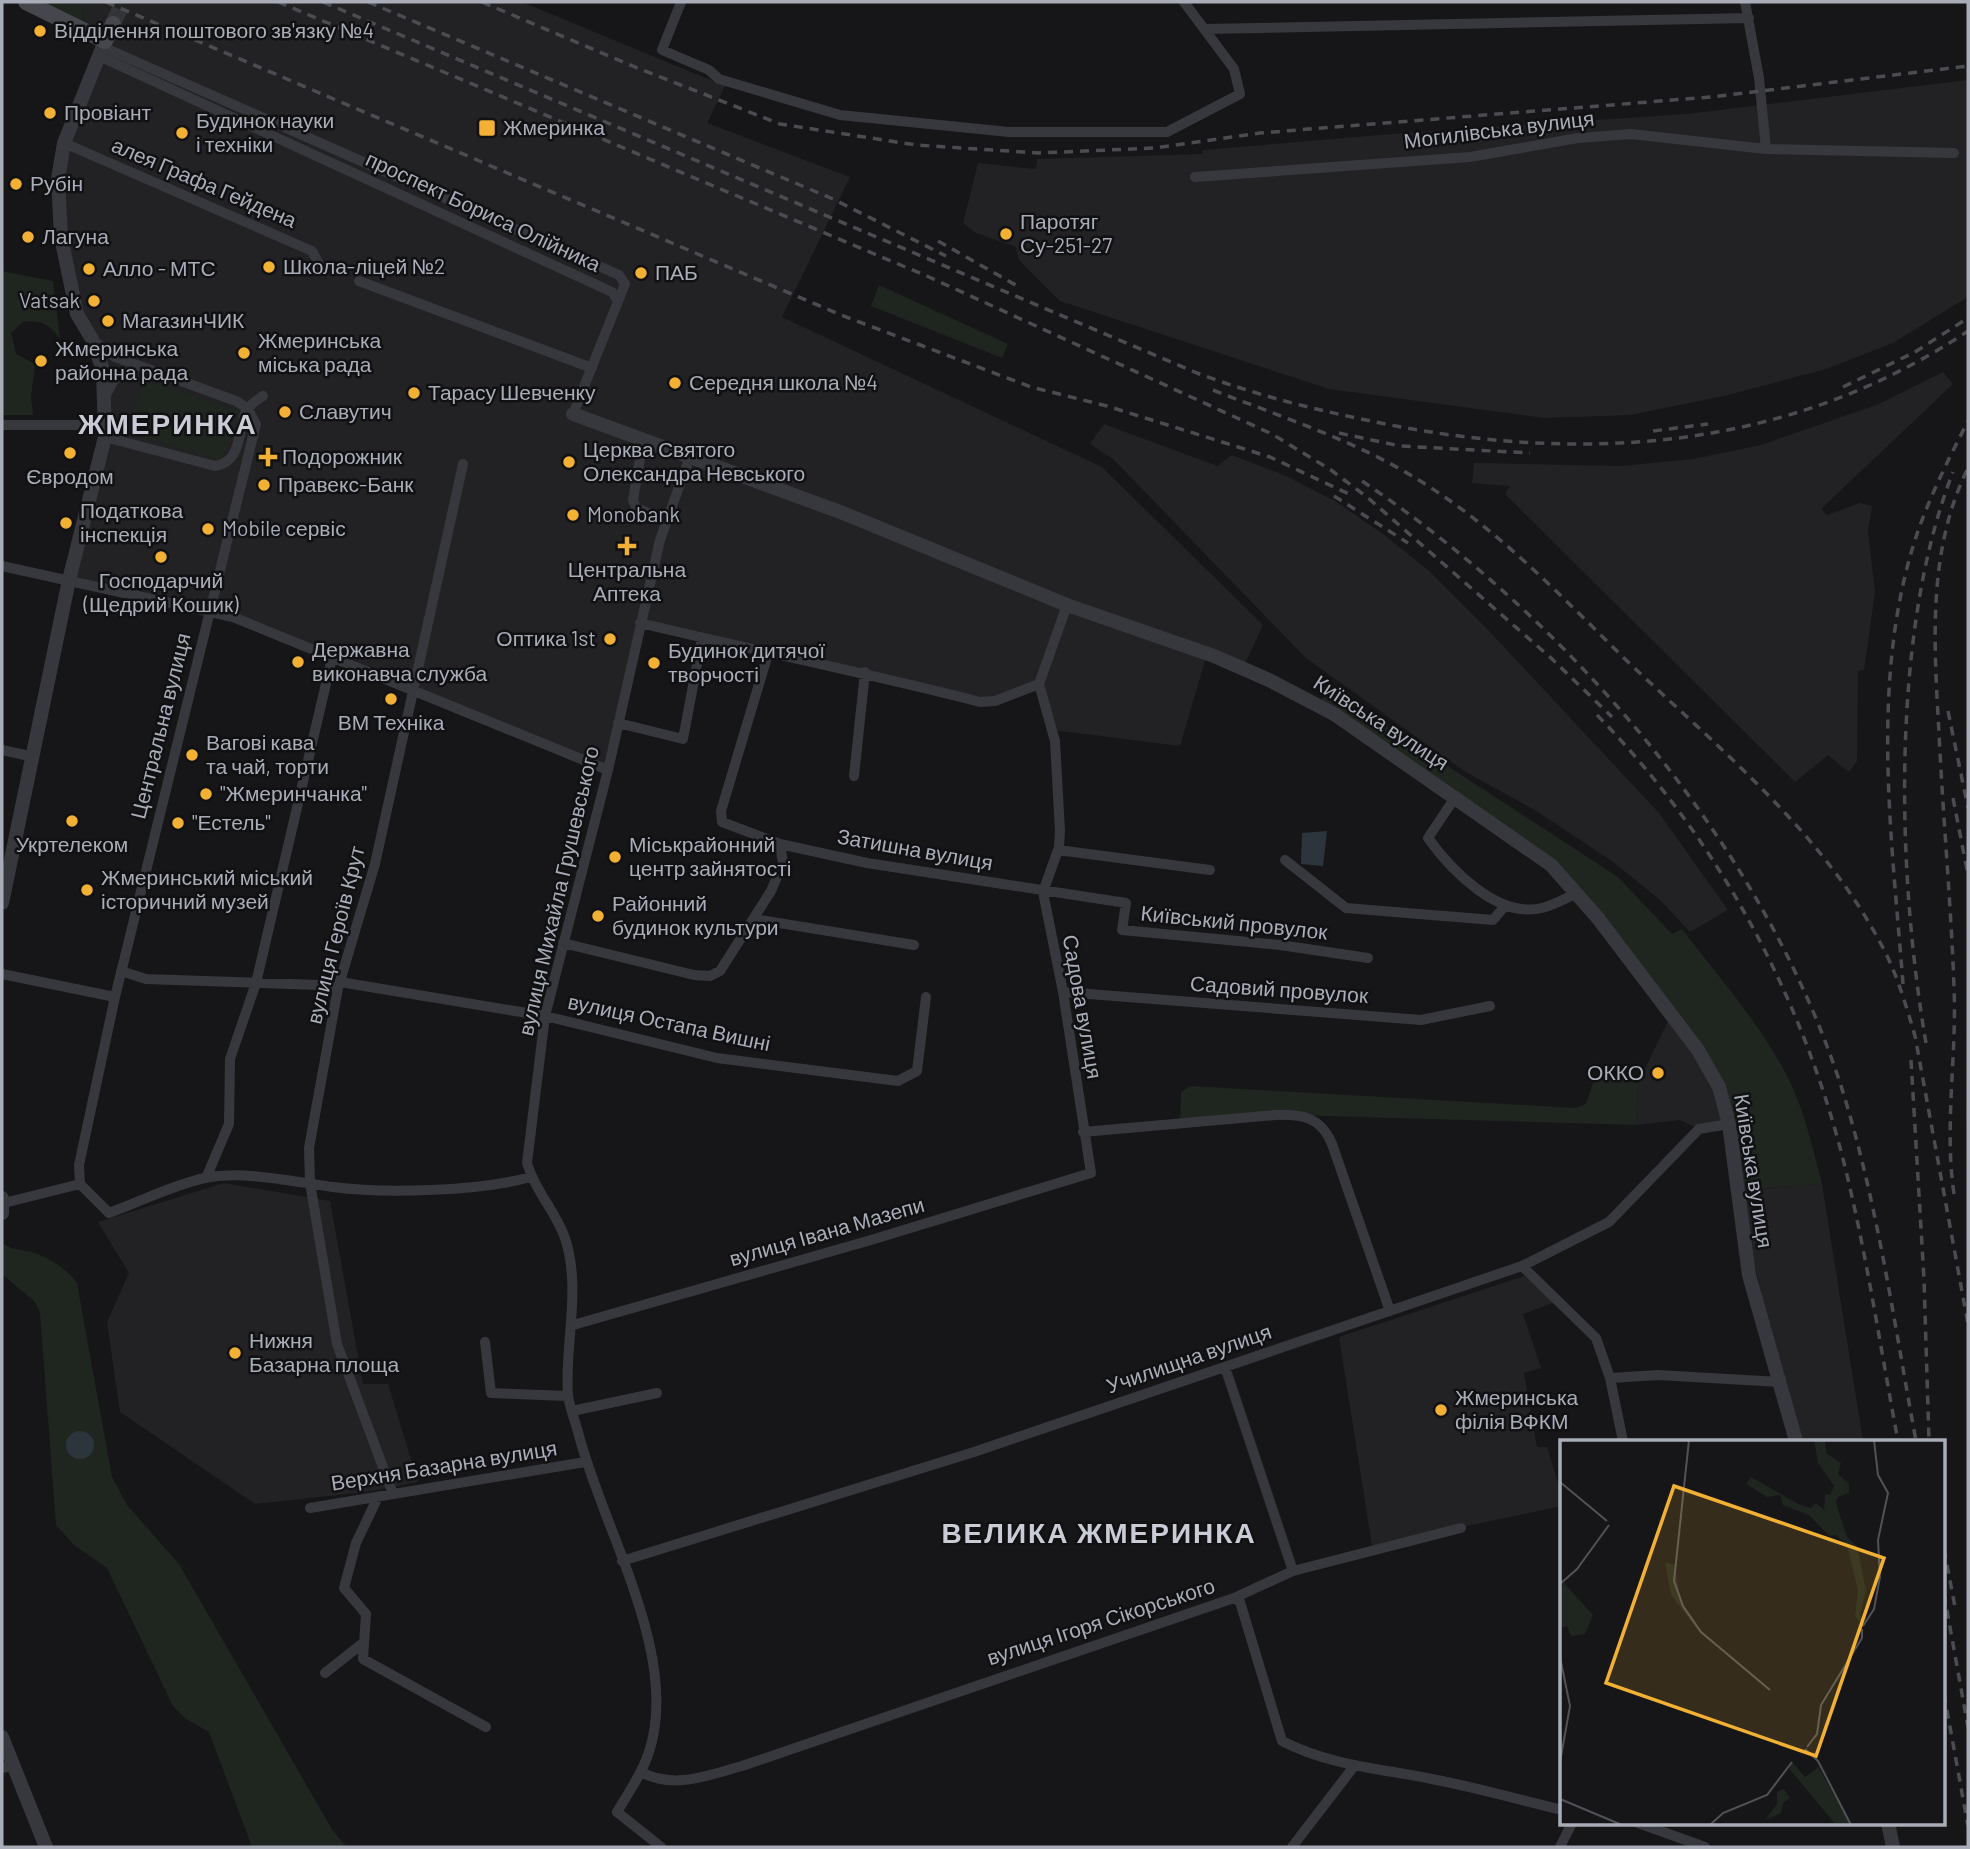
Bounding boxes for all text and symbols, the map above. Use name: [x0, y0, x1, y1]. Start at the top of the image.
place label: Відділення поштового зв'язку №4: [54, 17, 374, 42]
marker: Відділення поштового зв'язку №4: [32, 23, 48, 39]
place label: Провіант: [64, 99, 152, 124]
street label: Могилівська вулиця: [1402, 104, 1595, 153]
marker: Провіант: [42, 105, 58, 121]
place label: Будинок науки і техніки: [196, 107, 334, 156]
place label: Жмеринка: [503, 114, 605, 139]
marker: Жмеринка: [477, 118, 497, 138]
marker: Будинок науки і техніки: [174, 125, 190, 141]
street label: алея Графа Гейдена: [108, 131, 301, 232]
street label: проспект Бориса Олійника: [362, 145, 605, 276]
place label: Рубін: [30, 170, 83, 195]
marker: Рубін: [8, 176, 24, 192]
place label: Паротяг Су-251-27: [1020, 208, 1112, 257]
place label: Лагуна: [42, 223, 109, 248]
marker: Паротяг Су-251-27: [998, 226, 1014, 242]
marker: Лагуна: [20, 229, 36, 245]
place label: Школа-ліцей №2: [283, 253, 445, 278]
place label: Алло - МТС: [103, 255, 216, 280]
marker: Школа-ліцей №2: [261, 259, 277, 275]
place label: ПАБ: [655, 259, 698, 284]
marker: Алло - МТС: [81, 261, 97, 277]
marker: ПАБ: [633, 265, 649, 281]
place label: Vatsak: [19, 287, 80, 312]
marker: Vatsak: [86, 293, 102, 309]
place label: МагазинЧИК: [122, 307, 245, 332]
marker: МагазинЧИК: [100, 313, 116, 329]
place label: Жмеринська міська рада: [258, 327, 382, 376]
place label: Жмеринська районна рада: [55, 335, 188, 384]
marker: Жмеринська міська рада: [236, 345, 252, 361]
marker: Жмеринська районна рада: [33, 353, 49, 369]
place label: Середня школа №4: [689, 369, 878, 394]
marker: Середня школа №4: [667, 375, 683, 391]
place label: Тарасу Шевченку: [428, 379, 596, 404]
marker: Тарасу Шевченку: [406, 385, 422, 401]
place label: Славутич: [299, 398, 392, 423]
marker: Славутич: [277, 404, 293, 420]
district label: ЖМЕРИНКА: [77, 406, 258, 440]
place label: Церква Святого Олександра Невського: [583, 436, 805, 485]
place label: Подорожник: [282, 443, 403, 468]
marker: Євродом: [62, 445, 78, 461]
marker: Подорожник: [260, 449, 276, 465]
marker: Церква Святого Олександра Невського: [561, 454, 577, 470]
place label: Євродом: [26, 463, 114, 488]
place label: Правекс-Банк: [278, 471, 414, 496]
marker: Правекс-Банк: [256, 477, 272, 493]
place label: Податкова інспекція: [80, 497, 183, 546]
place label: Monobank: [587, 501, 680, 526]
marker: Monobank: [565, 507, 581, 523]
marker: Податкова інспекція: [58, 515, 74, 531]
place label: Mobile сервіс: [222, 515, 346, 540]
marker: Mobile сервіс: [200, 521, 216, 537]
marker: Центральна Аптека: [619, 538, 635, 554]
marker: Господарчий (Щедрий Кошик): [153, 549, 169, 565]
place label: Центральна Аптека: [568, 556, 686, 605]
place label: Господарчий (Щедрий Кошик): [82, 567, 239, 616]
place label: Оптика 1st: [496, 625, 596, 650]
street label: Центральна вулиця: [124, 630, 195, 821]
marker: Оптика 1st: [602, 631, 618, 647]
place label: Державна виконавча служба: [312, 636, 488, 685]
place label: Будинок дитячої творчості: [668, 637, 825, 686]
marker: Державна виконавча служба: [290, 654, 306, 670]
marker: Будинок дитячої творчості: [646, 655, 662, 671]
street label: Київська вулиця: [1310, 669, 1454, 775]
marker: ВМ Техніка: [383, 691, 399, 707]
place label: ВМ Техніка: [338, 709, 445, 734]
place label: Вагові кава та чай, торти: [206, 729, 329, 778]
street label: вулиця Михайла Грушевського: [512, 743, 603, 1038]
marker: Вагові кава та чай, торти: [184, 747, 200, 763]
place label: "Жмеринчанка": [220, 780, 367, 805]
marker: "Жмеринчанка": [198, 786, 214, 802]
place label: "Естель": [192, 809, 271, 834]
marker: Укртелеком: [64, 813, 80, 829]
marker: "Естель": [170, 815, 186, 831]
street label: Затишна вулиця: [835, 823, 995, 875]
place label: Укртелеком: [16, 831, 128, 856]
place label: Міськрайонний центр зайнятості: [629, 831, 791, 880]
street label: вулиця Героїв Крут: [300, 843, 369, 1026]
marker: Міськрайонний центр зайнятості: [607, 849, 623, 865]
place label: Жмеринський міський історичний музей: [101, 864, 313, 913]
marker: Жмеринський міський історичний музей: [79, 882, 95, 898]
place label: Районний будинок культури: [612, 890, 779, 939]
street label: Київський провулок: [1139, 899, 1330, 944]
marker: Районний будинок культури: [590, 908, 606, 924]
street label: Садова вулиця: [1058, 933, 1108, 1081]
street label: Садовий провулок: [1189, 970, 1370, 1007]
street label: вулиця Остапа Вишні: [566, 988, 773, 1055]
place label: ОККО: [1587, 1059, 1644, 1084]
marker: ОККО: [1650, 1065, 1666, 1081]
street label: Київська вулиця: [1730, 1092, 1779, 1250]
street label: вулиця Івана Мазепи: [726, 1191, 927, 1270]
street label: Училищна вулиця: [1103, 1318, 1274, 1398]
place label: Нижня Базарна площа: [249, 1327, 400, 1376]
marker: Нижня Базарна площа: [227, 1345, 243, 1361]
place label: Жмеринська філія ВФКМ: [1455, 1384, 1579, 1433]
marker: Жмеринська філія ВФКМ: [1433, 1402, 1449, 1418]
street label: Верхня Базарна вулиця: [329, 1434, 559, 1495]
inset map: [1560, 1440, 1946, 1825]
district label: ВЕЛИКА ЖМЕРИНКА: [941, 1515, 1257, 1549]
street label: вулиця Ігоря Сікорського: [983, 1572, 1218, 1669]

